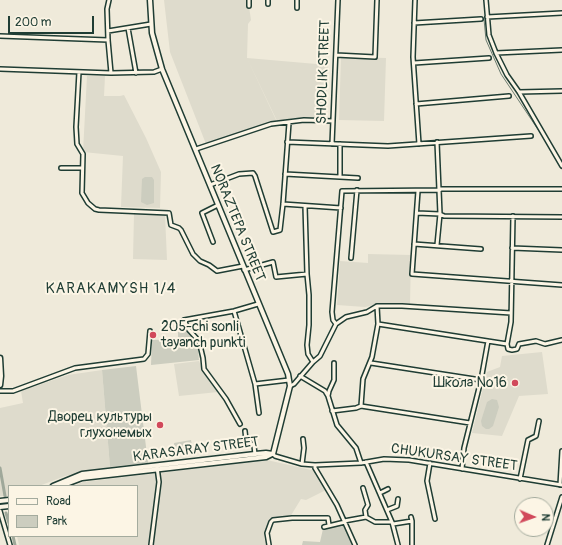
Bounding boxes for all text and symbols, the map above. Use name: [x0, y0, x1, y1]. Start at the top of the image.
scale bar: [10, 8, 96, 34]
text: 200 m: [15, 15, 51, 30]
street label: SHODLIK STREET: [314, 20, 334, 124]
street label: NORAZTEPA STREET: [206, 162, 268, 284]
district label: KARAKAMYSH 1/4: [46, 280, 176, 298]
place label: 205-chi sonli tayanch punkti: [161, 319, 245, 352]
marker: 205-chi sonli tayanch punkti: [148, 330, 158, 340]
place label: Школа №16: [433, 375, 507, 391]
marker: Школа №16: [510, 378, 520, 388]
place label: Дворец культуры глухонемых: [48, 409, 152, 442]
marker: Дворец культуры глухонемых: [155, 420, 165, 430]
street label: KARASARAY STREET: [132, 434, 260, 466]
street label: CHUKURSAY STREET: [390, 441, 518, 475]
legend: [8, 485, 138, 537]
text: Road: [46, 494, 71, 509]
north arrow: [514, 497, 554, 537]
text: N: [539, 513, 552, 521]
text: Park: [46, 514, 67, 529]

